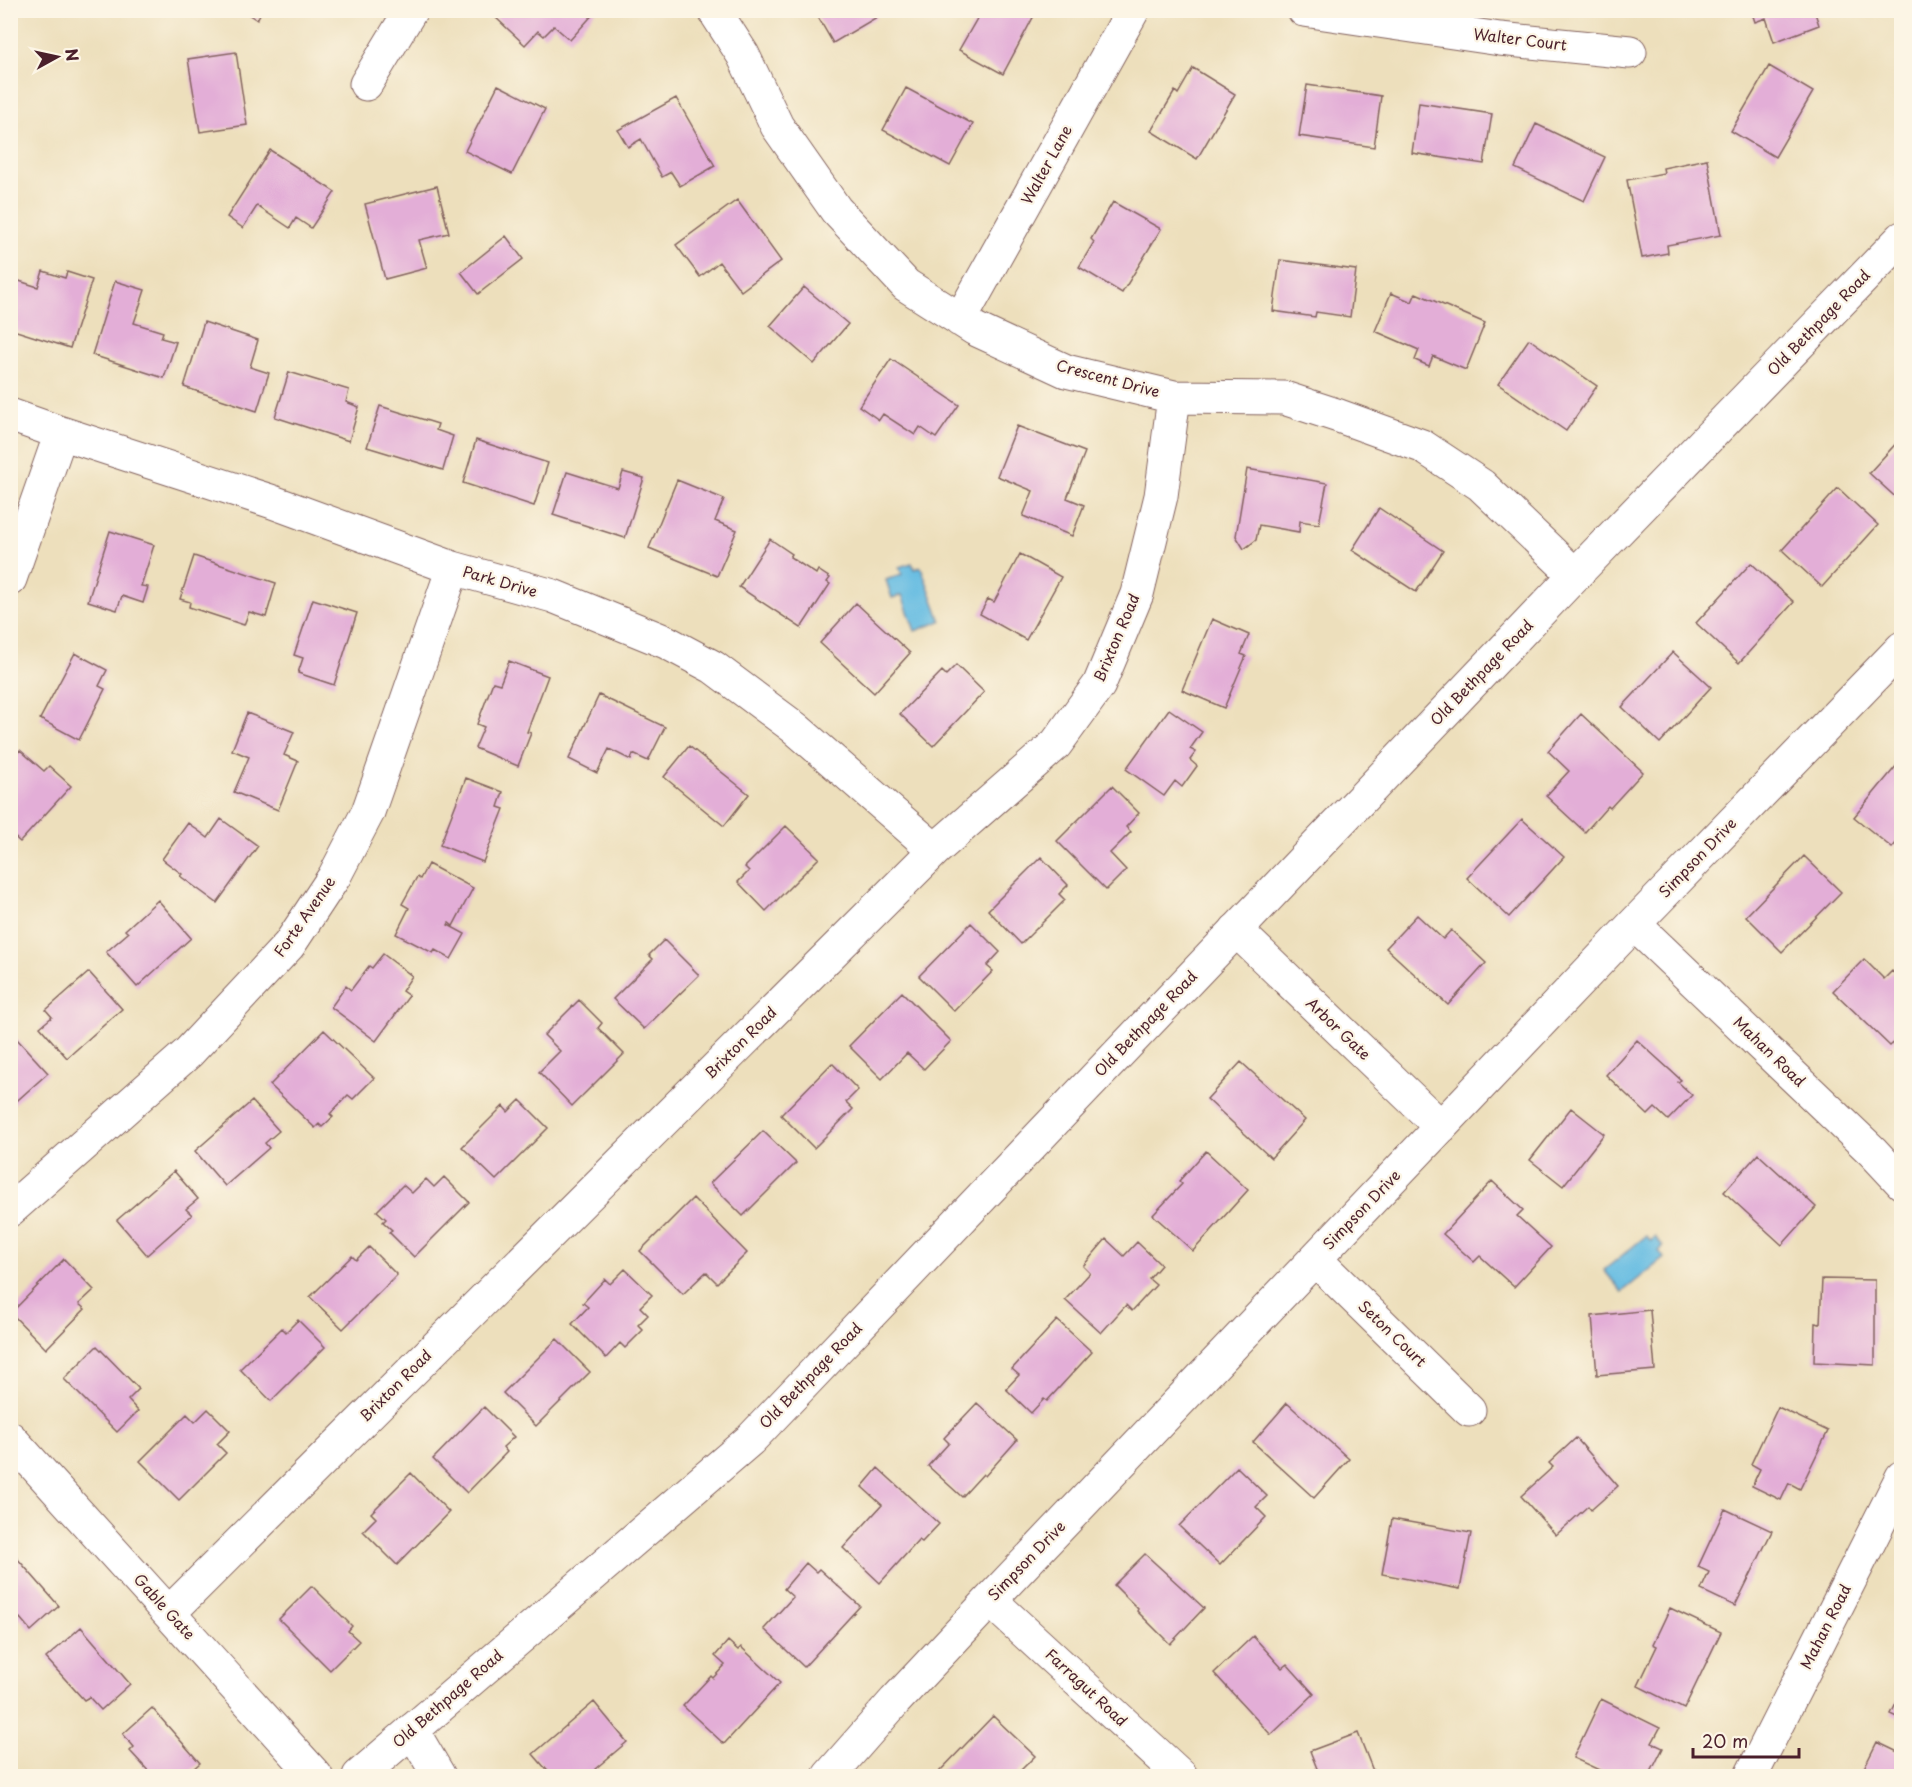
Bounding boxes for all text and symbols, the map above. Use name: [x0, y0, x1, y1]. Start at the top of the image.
street label: Walter Court: [1472, 21, 1568, 56]
north arrow: [27, 27, 87, 87]
text: N: [60, 47, 86, 63]
street label: Walter Lane: [1014, 120, 1077, 208]
street label: Old Bethpage Road: [1761, 264, 1875, 380]
street label: Crescent Drive: [1054, 353, 1163, 402]
street label: Park Drive: [460, 559, 540, 602]
street label: Brixton Road: [1087, 590, 1145, 685]
street label: Old Bethpage Road: [1424, 614, 1538, 730]
street label: Simpson Drive: [1653, 812, 1741, 902]
street label: Forte Avenue: [267, 871, 340, 961]
street label: Old Bethpage Road: [1088, 965, 1202, 1081]
street label: Arbor Gate: [1302, 991, 1377, 1065]
street label: Brixton Road: [699, 1001, 781, 1083]
street label: Mahan Road: [1729, 1010, 1812, 1092]
street label: Simpson Drive: [1317, 1164, 1405, 1254]
street label: Seton Court: [1354, 1294, 1432, 1372]
street label: Old Bethpage Road: [753, 1317, 867, 1433]
street label: Brixton Road: [354, 1344, 436, 1426]
street label: Simpson Drive: [982, 1515, 1070, 1605]
street label: Gable Gate: [129, 1568, 201, 1644]
street label: Mahan Road: [1793, 1580, 1856, 1673]
street label: Old Bethpage Road: [387, 1643, 507, 1752]
street label: Farragut Road: [1041, 1643, 1133, 1731]
scale bar: [1693, 1721, 1800, 1759]
text: 20 m: [1702, 1727, 1748, 1754]

